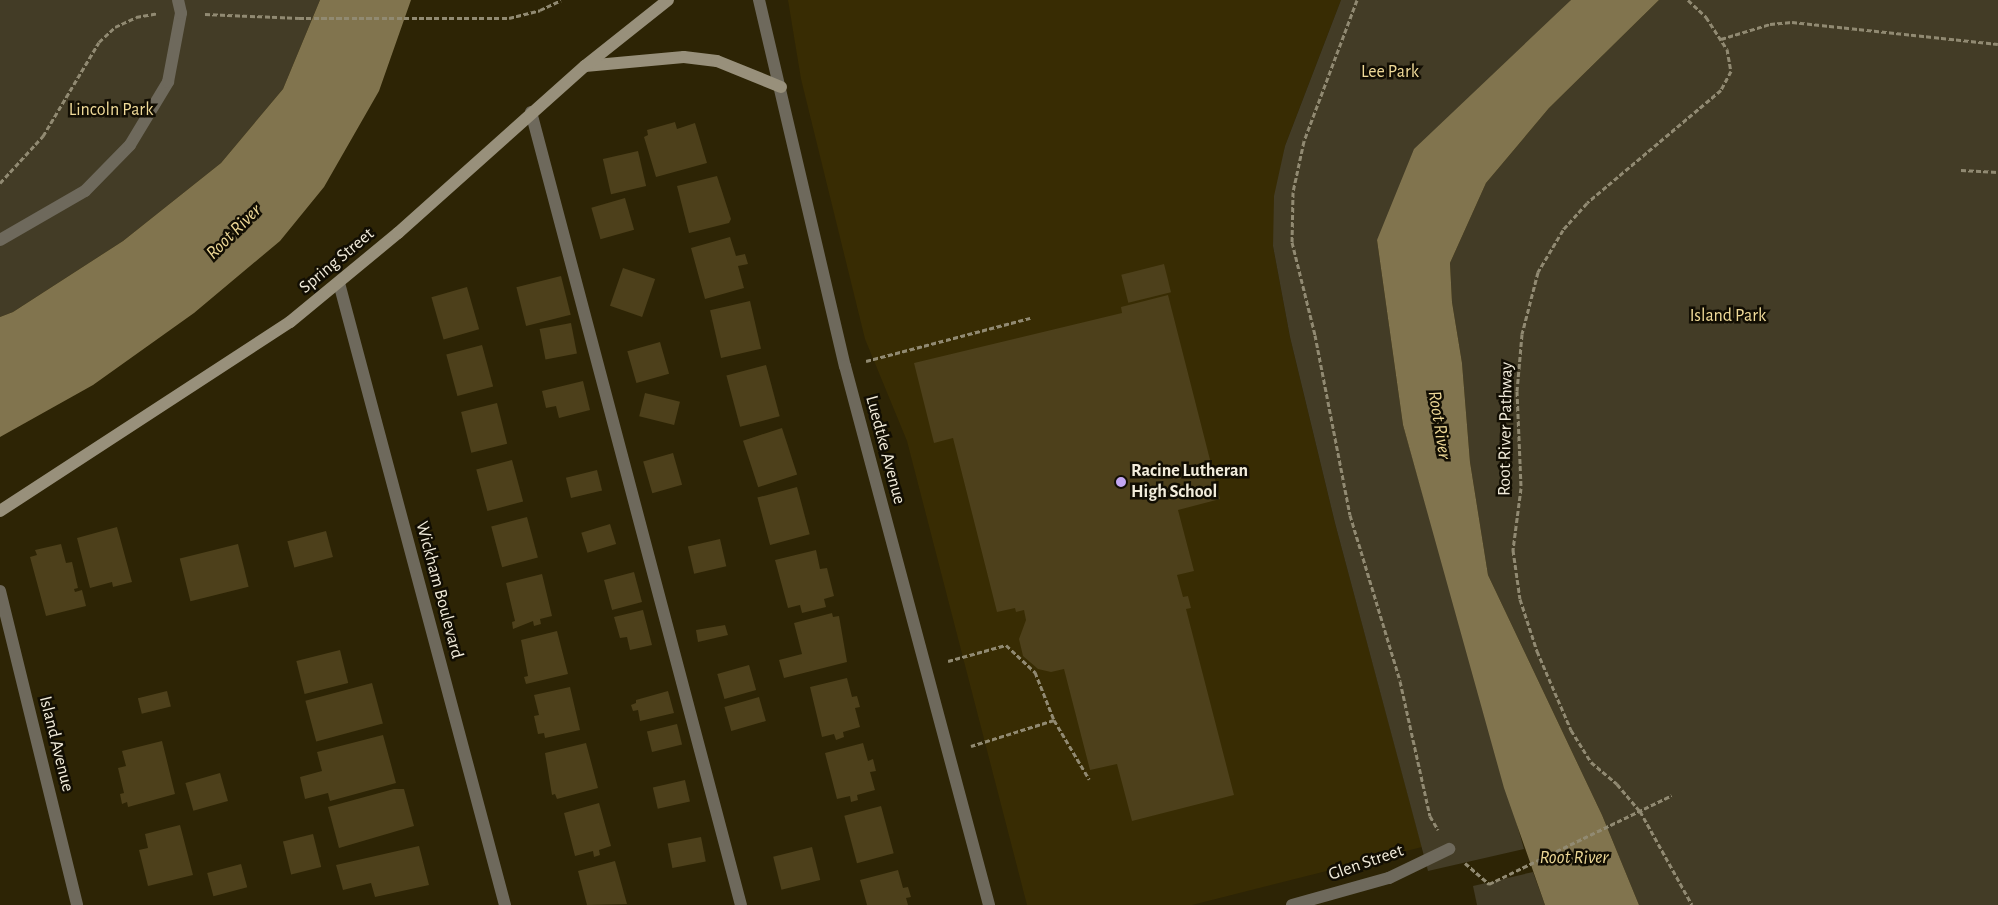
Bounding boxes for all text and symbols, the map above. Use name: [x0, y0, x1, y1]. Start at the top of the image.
park label: Lee Park: [1361, 61, 1419, 83]
park label: Lincoln Park: [69, 99, 153, 121]
water label: Root River: [202, 200, 266, 264]
street label: Spring Street: [295, 223, 379, 299]
park label: Island Park: [1690, 305, 1766, 327]
street label: Root River Pathway: [1494, 362, 1518, 496]
water label: Root River: [1422, 389, 1456, 461]
street label: Luedtke Avenue: [860, 393, 910, 507]
place label: Racine Lutheran High School: [1131, 461, 1248, 504]
marker: Racine Lutheran High School: [1115, 476, 1127, 488]
street label: Wickham Boulevard: [410, 519, 468, 661]
street label: Island Avenue: [34, 694, 78, 794]
street label: Glen Street: [1326, 840, 1406, 886]
water label: Root River: [1539, 847, 1609, 869]

